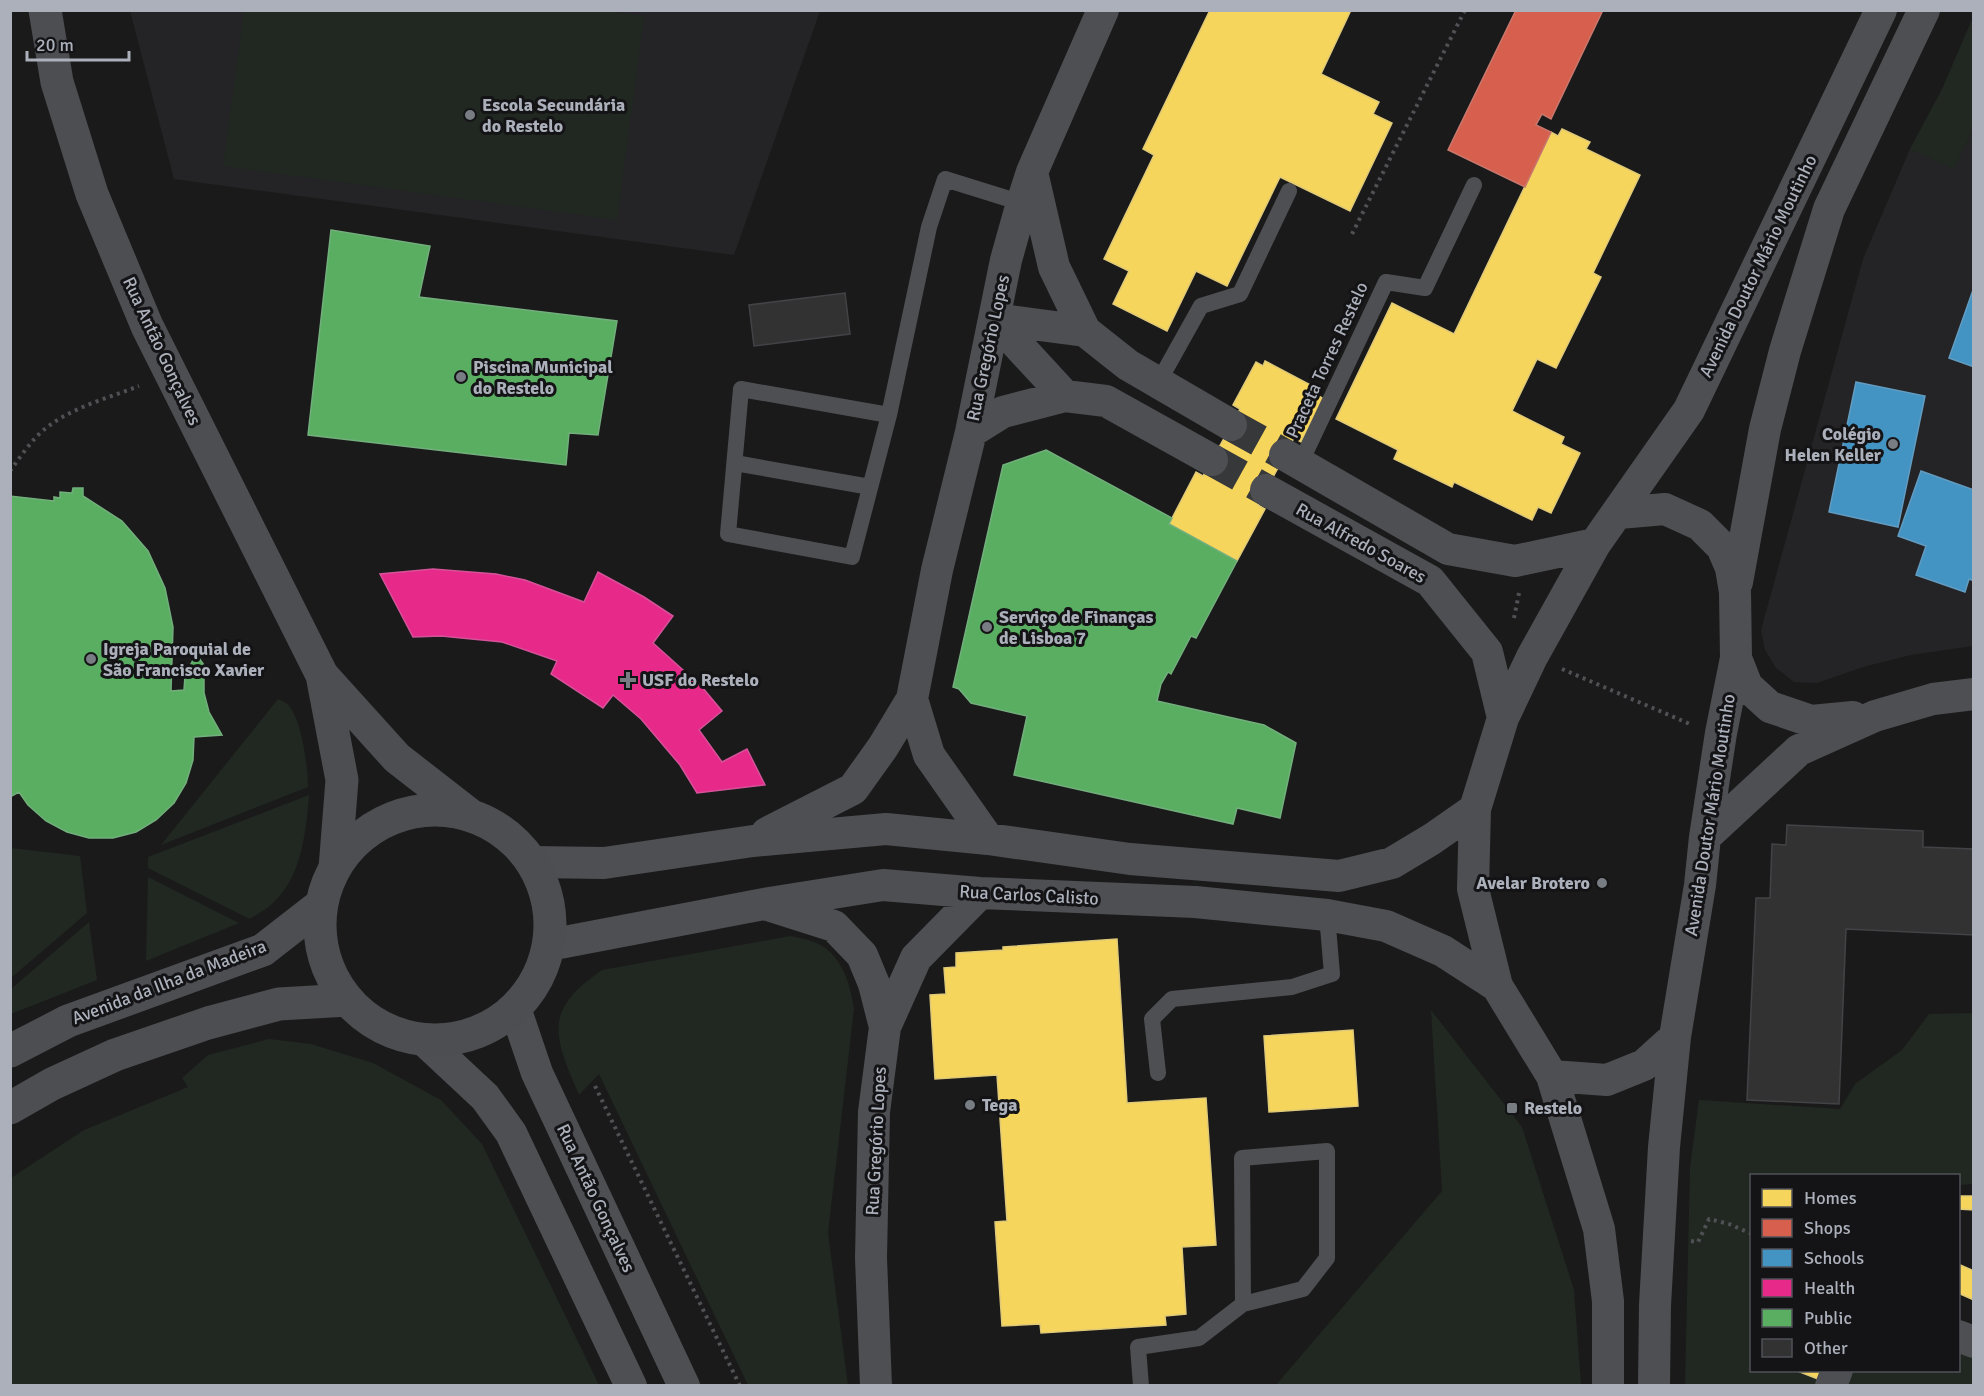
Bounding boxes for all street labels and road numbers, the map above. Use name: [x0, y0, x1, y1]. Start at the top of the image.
street label: Avenida Doutor Mário Moutinho: [1694, 151, 1822, 381]
street label: Rua Antão Gonçalves: [118, 273, 206, 429]
street label: Rua Gregório Lopes: [962, 273, 1014, 423]
street label: Praceta Torres Restelo: [1281, 278, 1373, 442]
street label: Rua Alfredo Soares: [1292, 498, 1430, 588]
street label: Avenida Doutor Mário Moutinho: [1680, 692, 1740, 938]
street label: Rua Carlos Calisto: [959, 880, 1099, 910]
street label: Avenida da Ilha da Madeira: [69, 935, 269, 1029]
street label: Rua Gregório Lopes: [861, 1066, 891, 1216]
street label: Rua Antão Gonçalves: [552, 1120, 640, 1276]

